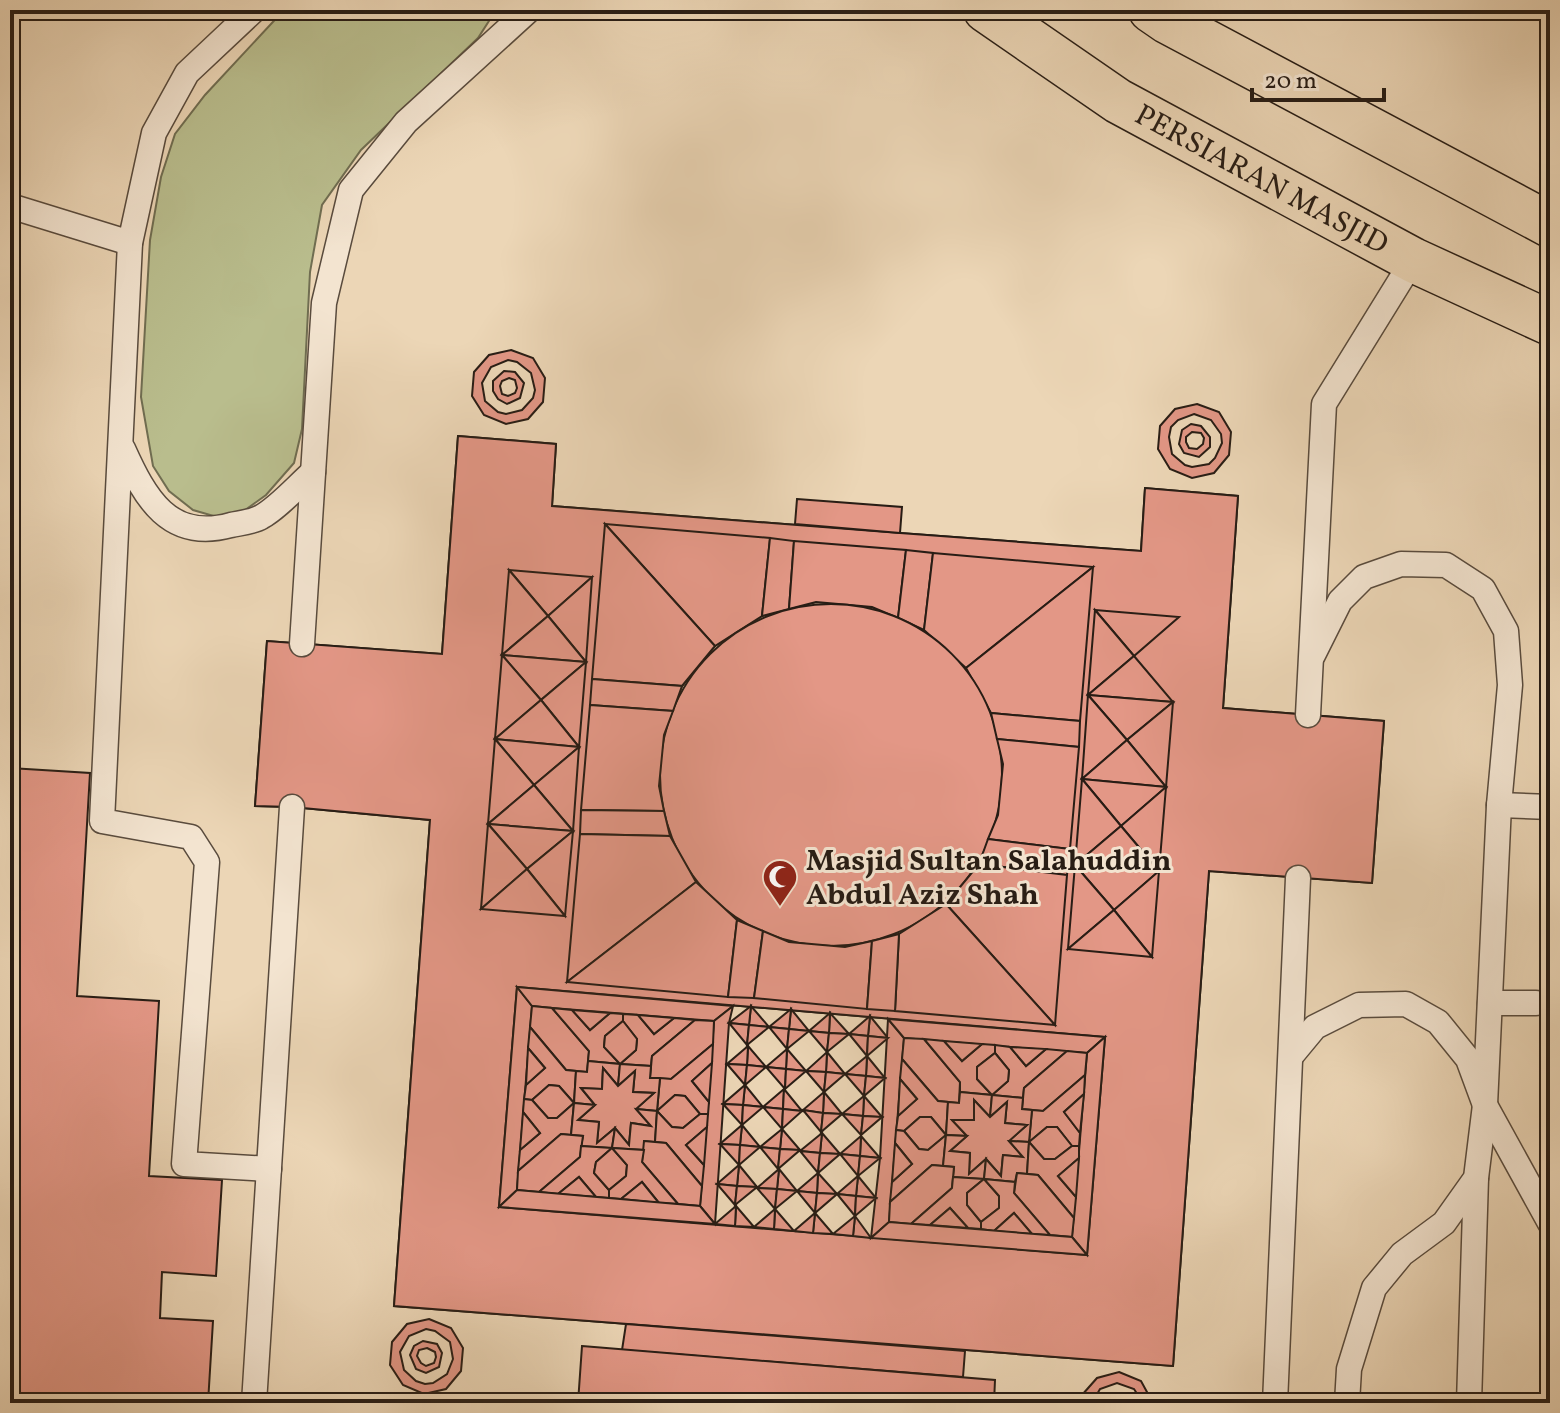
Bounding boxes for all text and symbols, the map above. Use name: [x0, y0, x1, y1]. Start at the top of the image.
scale bar: [1252, 52, 1384, 102]
text: 20 m: [1264, 65, 1317, 99]
street label: PERSIARAN MASJID: [1127, 95, 1395, 266]
place label: Masjid Sultan Salahuddin Abdul Aziz Shah: [806, 841, 1172, 917]
mosque icon: Masjid Sultan Salahuddin Abdul Aziz Shah: [761, 858, 799, 908]

